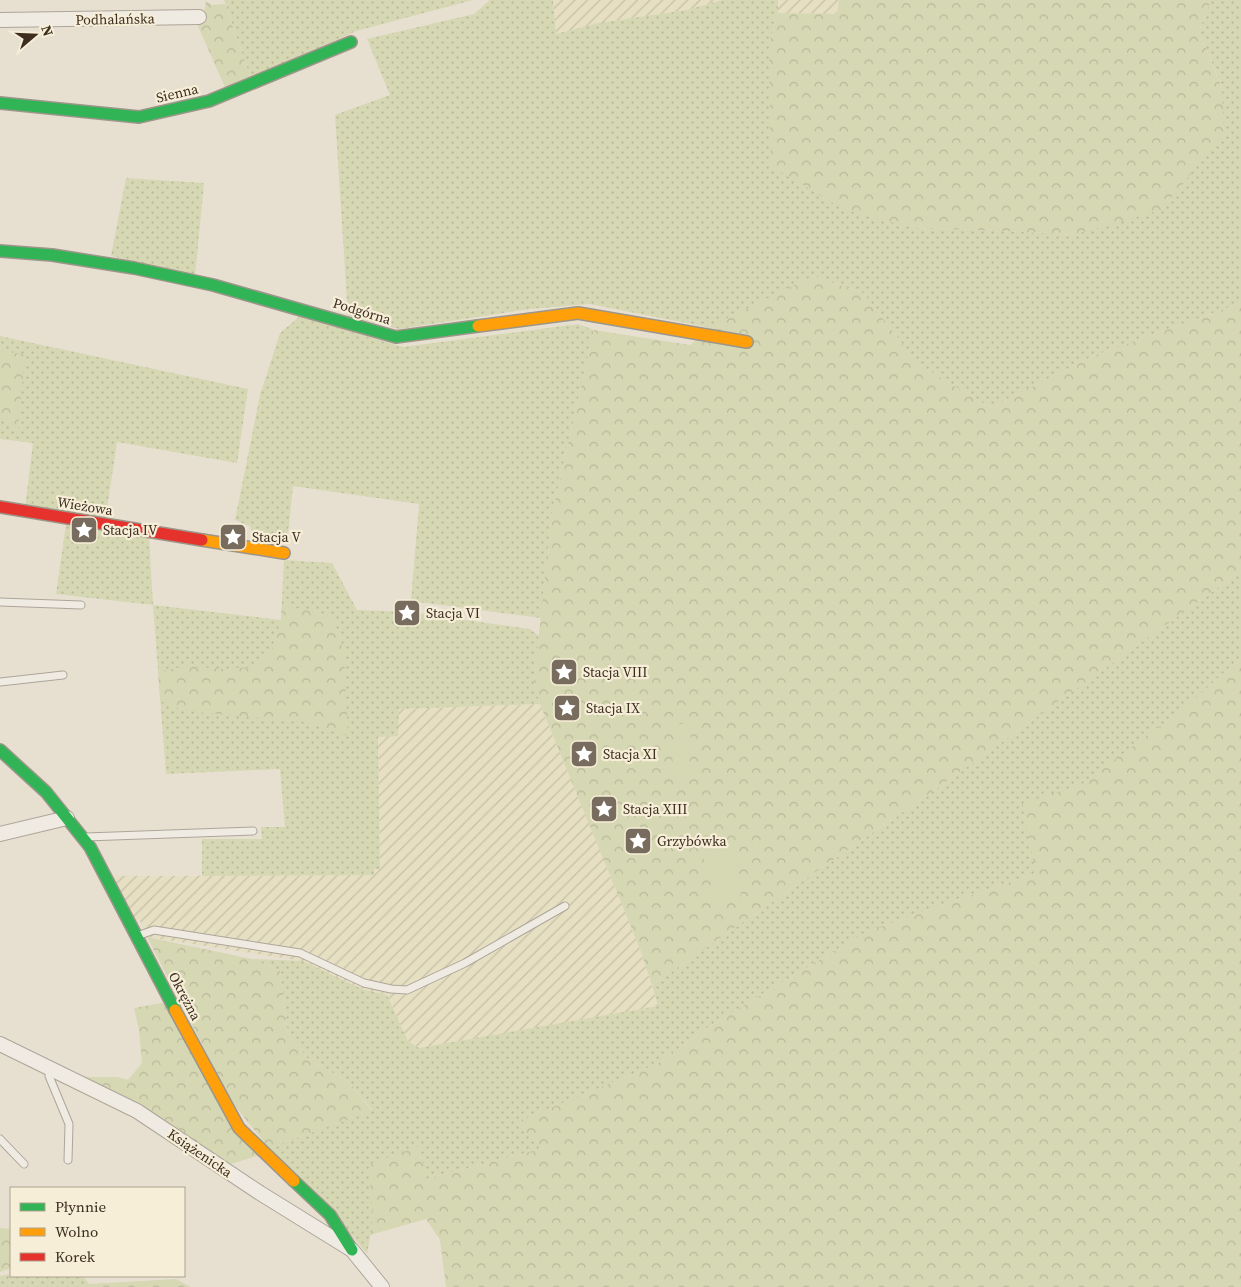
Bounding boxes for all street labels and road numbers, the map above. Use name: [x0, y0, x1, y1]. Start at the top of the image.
street label: Podhalańska: [75, 8, 156, 30]
street label: Sienna: [154, 78, 201, 108]
street label: Podgórna: [330, 293, 394, 330]
street label: Wieżowa: [56, 492, 115, 520]
street label: Okrężna: [164, 968, 207, 1025]
street label: Książenicka: [164, 1124, 237, 1183]

